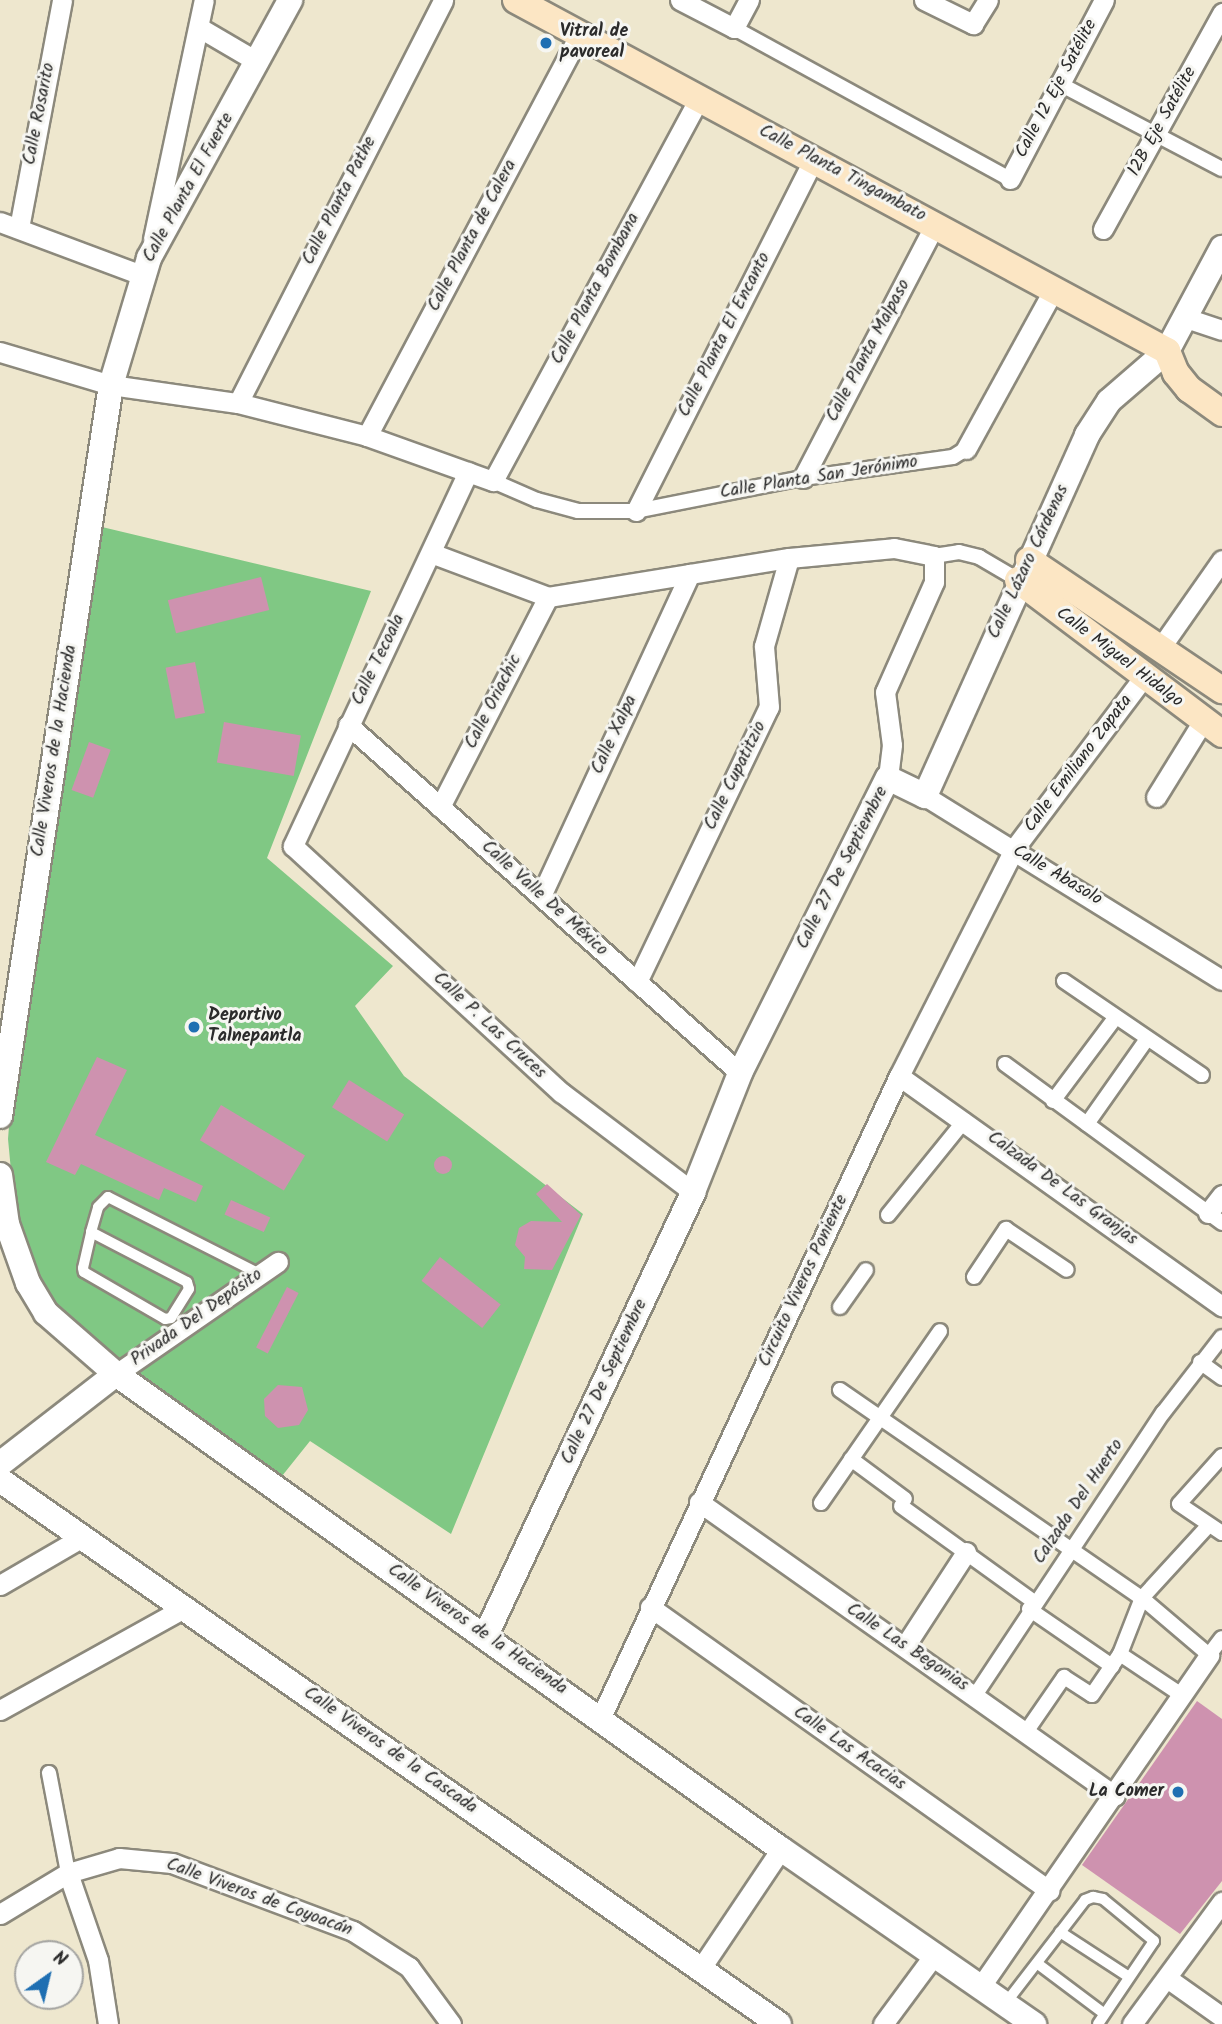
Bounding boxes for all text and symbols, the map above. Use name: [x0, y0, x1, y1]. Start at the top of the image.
street label: Calle 12 Eje Satélite: [1011, 16, 1103, 162]
place label: Vitral de pavoreal: [560, 22, 628, 64]
marker: Vitral de pavoreal: [538, 35, 554, 51]
street label: Calle Rosarito: [20, 61, 60, 167]
street label: 12B Eje Satélite: [1124, 63, 1202, 181]
street label: Calle Planta El Fuerte: [139, 109, 239, 267]
street label: Calle Planta Tingambato: [755, 121, 929, 227]
street label: Calle Planta Pathe: [298, 133, 382, 269]
street label: Calle Planta de Calera: [424, 156, 522, 316]
street label: Calle Planta Bombana: [547, 210, 645, 368]
street label: Calle Planta El Encanto: [674, 249, 776, 421]
street label: Calle Planta Malpaso: [822, 276, 916, 426]
street label: Calle Planta San Jerónimo: [719, 452, 919, 504]
street label: Calle Lázaro Cárdenas: [984, 482, 1074, 642]
street label: Calle Miguel Hidalgo: [1051, 603, 1187, 713]
street label: Calle Tecoala: [348, 611, 410, 709]
street label: Calle Viveros de la Hacienda: [28, 644, 82, 858]
street label: Calle Oriachic: [461, 651, 527, 753]
street label: Calle Emiliano Zapata: [1020, 691, 1138, 837]
street label: Calle Xalpa: [587, 692, 643, 778]
street label: Calle Cupatitzio: [700, 718, 772, 834]
street label: Calle 27 De Septiembre: [793, 783, 893, 953]
street label: Calle Valle De México: [476, 837, 612, 961]
street label: Calle Abasolo: [1008, 841, 1106, 911]
street label: Calle P. Las Cruces: [428, 968, 550, 1084]
place label: Deportivo Talnepantla: [208, 1006, 301, 1048]
marker: Deportivo Talnepantla: [186, 1019, 202, 1035]
street label: Calzada De Las Granjas: [983, 1127, 1141, 1251]
street label: Circuito Viveros Poniente: [755, 1191, 853, 1371]
street label: Privada Del Depósito: [127, 1265, 267, 1371]
street label: Calle 27 De Septiembre: [557, 1296, 653, 1468]
street label: Calzada Del Huerto: [1029, 1435, 1129, 1569]
street label: Calle Viveros de la Hacienda: [383, 1560, 571, 1700]
street label: Calle Las Begonias: [842, 1599, 972, 1697]
street label: Calle Viveros de la Cascada: [299, 1683, 481, 1819]
street label: Calle Las Acacias: [789, 1702, 909, 1796]
place label: La Comer: [1089, 1781, 1164, 1803]
marker: La Comer: [1170, 1784, 1186, 1800]
street label: Calle Viveros de Coyoacán: [163, 1854, 355, 1942]
north arrow: [14, 1940, 84, 2010]
text: N: [46, 1943, 73, 1975]

